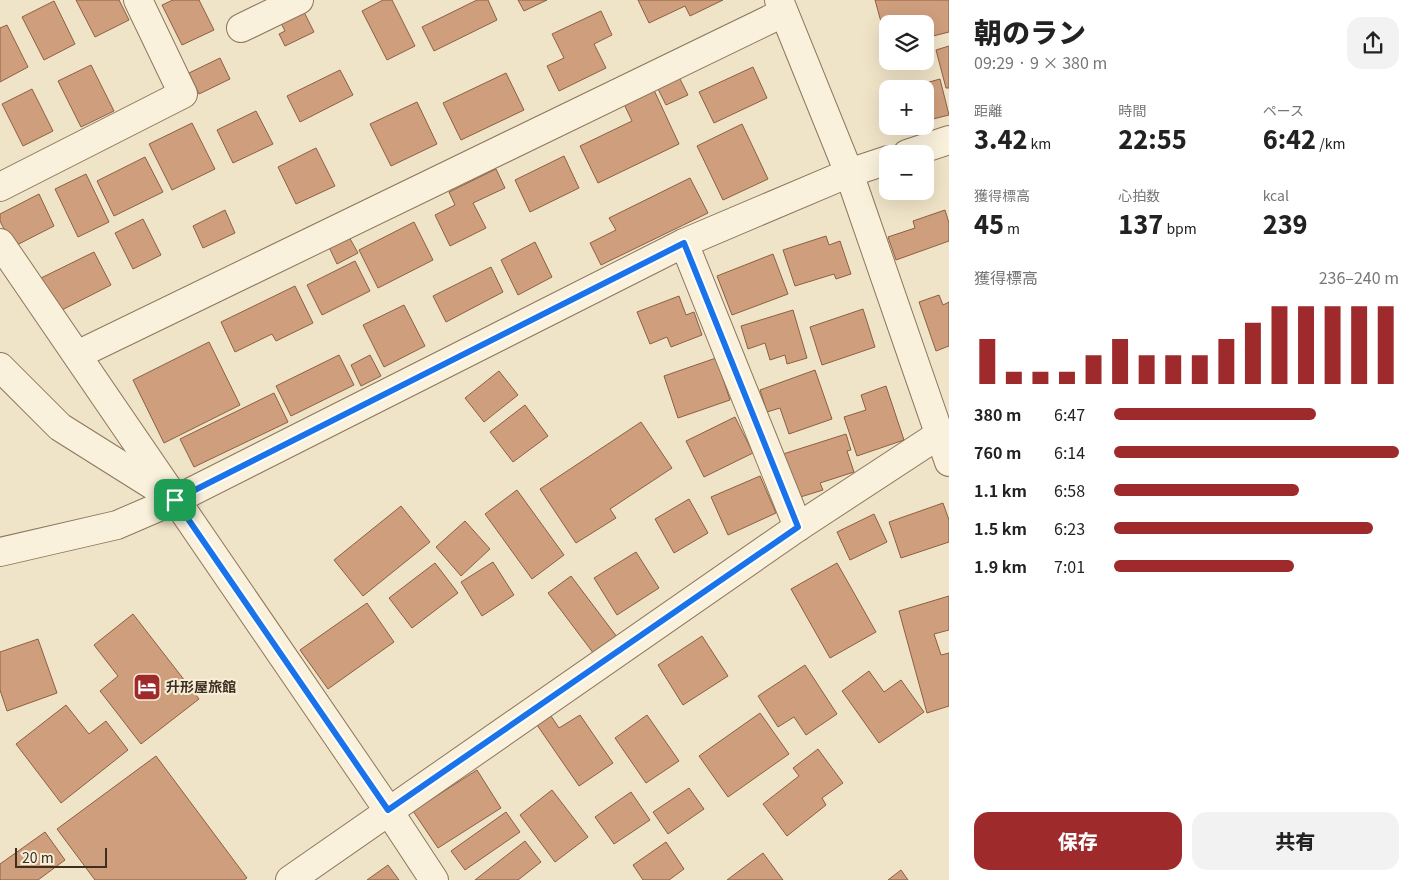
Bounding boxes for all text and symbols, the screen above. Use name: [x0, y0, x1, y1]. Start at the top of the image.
text: 朝のラン: [974, 11, 1086, 51]
map controls: [879, 15, 934, 200]
button: layers: [879, 15, 934, 70]
button: share: [1347, 17, 1399, 69]
text: 09:29 · 9 × 380 m: [974, 50, 1107, 74]
button: +: [879, 80, 934, 135]
text: 距離: [974, 100, 1002, 120]
text: 時間: [1118, 100, 1146, 120]
text: ペース: [1263, 100, 1304, 120]
text: 3.42: [974, 120, 1027, 156]
text: 22:55: [1118, 120, 1187, 156]
text: 6:42: [1263, 120, 1316, 156]
text: km: [1027, 133, 1051, 153]
text: /km: [1316, 133, 1345, 153]
button: −: [879, 145, 934, 200]
text: 獲得標高: [974, 185, 1030, 205]
text: 心拍数: [1118, 185, 1160, 205]
text: kcal: [1263, 185, 1289, 205]
text: 45: [974, 205, 1004, 241]
text: 137: [1118, 205, 1163, 241]
text: 239: [1263, 205, 1308, 241]
text: m: [1004, 218, 1020, 238]
text: bpm: [1163, 218, 1197, 238]
text: 獲得標高: [974, 265, 1038, 289]
text: 236–240 m: [1319, 265, 1399, 289]
text: 380 m: [974, 402, 1021, 426]
text: 6:47: [1054, 402, 1085, 426]
text: 760 m: [974, 440, 1021, 464]
text: 6:14: [1054, 440, 1085, 464]
text: 1.1 km: [974, 478, 1027, 502]
text: 6:58: [1054, 478, 1085, 502]
pin: [154, 479, 196, 521]
icon: arrive: [161, 486, 189, 514]
text: 1.5 km: [974, 516, 1027, 540]
text: 6:23: [1054, 516, 1085, 540]
text: 1.9 km: [974, 554, 1027, 578]
text: 7:01: [1054, 554, 1085, 578]
hotel icon: 升形屋旅館: [132, 672, 162, 702]
place label: 升形屋旅館: [166, 676, 236, 696]
button: 保存: [974, 812, 1182, 870]
button: 共有: [1192, 812, 1399, 870]
scale bar: [15, 845, 108, 868]
text: 20 m: [22, 847, 54, 867]

